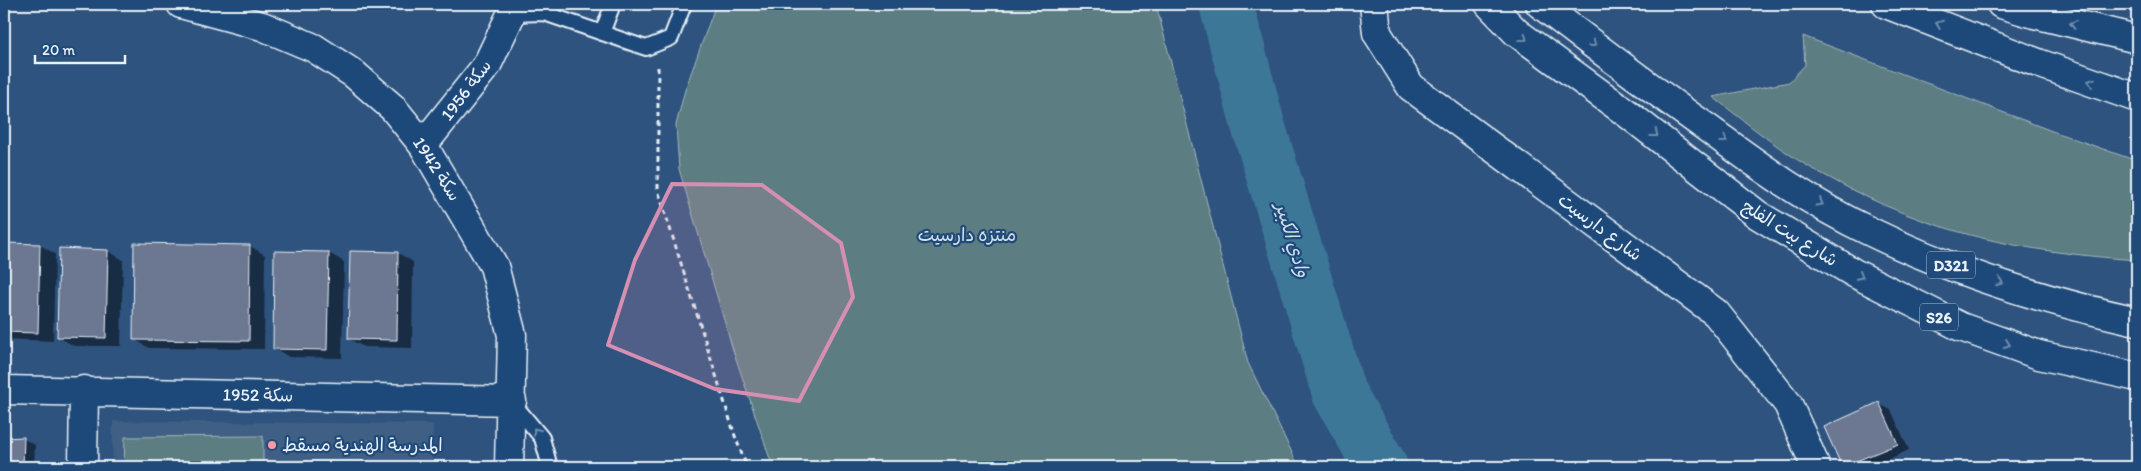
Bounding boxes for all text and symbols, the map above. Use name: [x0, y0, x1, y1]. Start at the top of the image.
one-way arrow: [2068, 19, 2077, 30]
one-way arrow: [1935, 20, 1944, 31]
scale bar: [35, 32, 125, 64]
one-way arrow: [1518, 32, 1527, 40]
one-way arrow: [1587, 38, 1597, 47]
text: 20 m: [42, 41, 76, 59]
street label: سكة 1956: [436, 55, 496, 125]
one-way arrow: [2088, 78, 2096, 88]
one-way arrow: [1649, 129, 1658, 137]
street label: سكة 1942: [408, 133, 466, 205]
one-way arrow: [1718, 134, 1727, 144]
street label: شارع دارسيت: [1553, 188, 1646, 267]
street label: شارع بيت الفلج: [1738, 195, 1842, 272]
water label: وادي الكبير: [1268, 197, 1315, 281]
one-way arrow: [1814, 197, 1823, 207]
park label: منتزه دارسيت: [918, 224, 1016, 246]
road number: D321: [1927, 252, 1975, 278]
one-way arrow: [1855, 270, 1864, 280]
one-way arrow: [1995, 276, 2004, 286]
road number: S26: [1920, 304, 1958, 330]
one-way arrow: [2003, 338, 2011, 348]
street label: سكة 1952: [222, 383, 294, 407]
one-way arrow: [533, 428, 542, 437]
place label: المدرسة الهندية مسقط: [282, 434, 443, 456]
marker: المدرسة الهندية مسقط: [266, 439, 278, 451]

